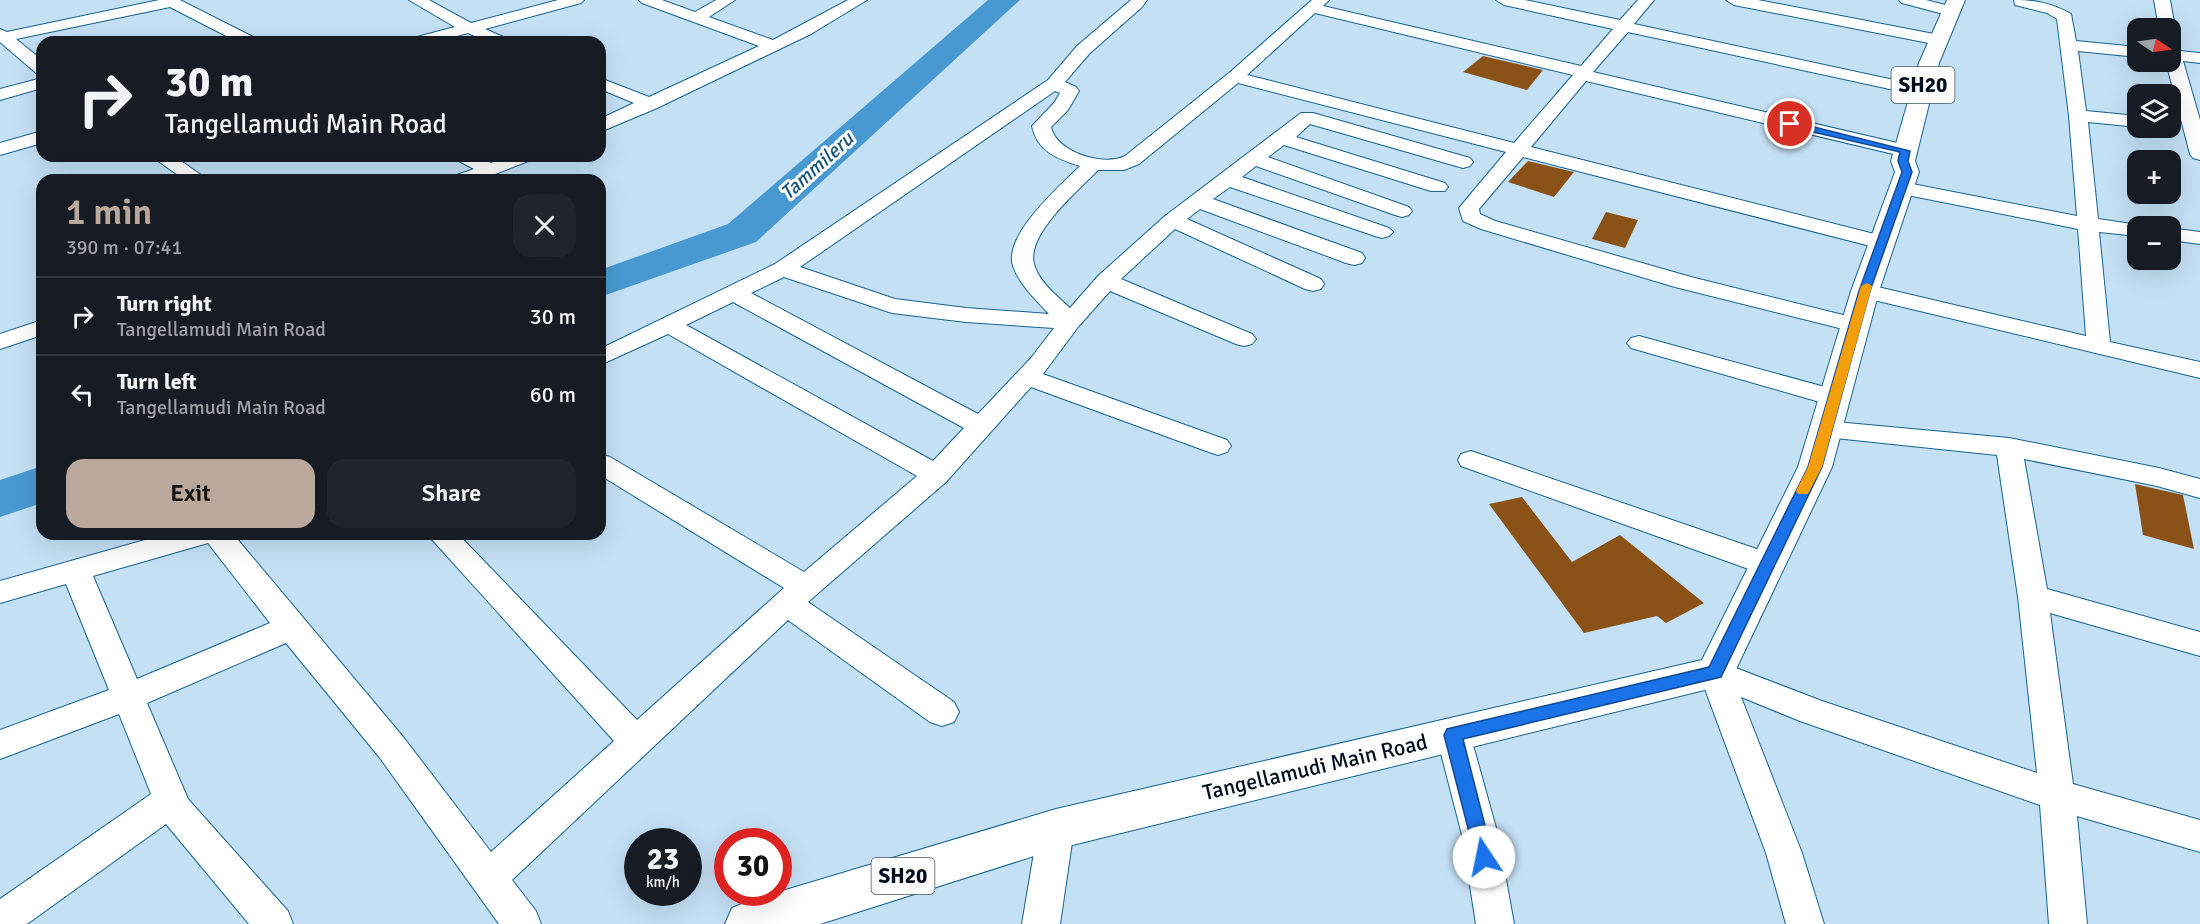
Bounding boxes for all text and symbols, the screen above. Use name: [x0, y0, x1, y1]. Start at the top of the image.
north arrow: [2127, 18, 2181, 72]
map controls: [2127, 18, 2181, 270]
text: 30 m: [165, 57, 254, 108]
icon: right: [66, 60, 144, 138]
road number: SH20: [1892, 67, 1954, 103]
button: layers: [2127, 84, 2181, 138]
pin: [1764, 98, 1815, 149]
icon: arrive: [1773, 107, 1806, 140]
text: Tangellamudi Main Road: [165, 108, 447, 141]
water label: Tammileru: [775, 126, 860, 205]
button: +: [2127, 150, 2181, 204]
text: 1 min: [66, 190, 152, 235]
button: close: [513, 194, 576, 257]
button: −: [2127, 216, 2181, 270]
text: 390 m · 07:41: [66, 235, 182, 260]
text: Turn right: [117, 290, 212, 317]
icon: right: [66, 300, 99, 333]
text: 30 m: [530, 303, 576, 330]
text: Tangellamudi Main Road: [117, 317, 326, 342]
text: Turn left: [117, 368, 197, 395]
icon: left: [66, 378, 99, 411]
text: 60 m: [530, 381, 576, 408]
text: Tangellamudi Main Road: [117, 395, 326, 420]
button: Exit: [66, 459, 315, 528]
button: Share: [327, 459, 576, 528]
street label: Tangellamudi Main Road: [1200, 728, 1430, 806]
position arrow: [1452, 825, 1516, 889]
speed limit sign: 30: [714, 828, 792, 906]
text: 23: [647, 841, 679, 878]
road number: SH20: [872, 858, 934, 894]
text: km/h: [646, 873, 680, 891]

